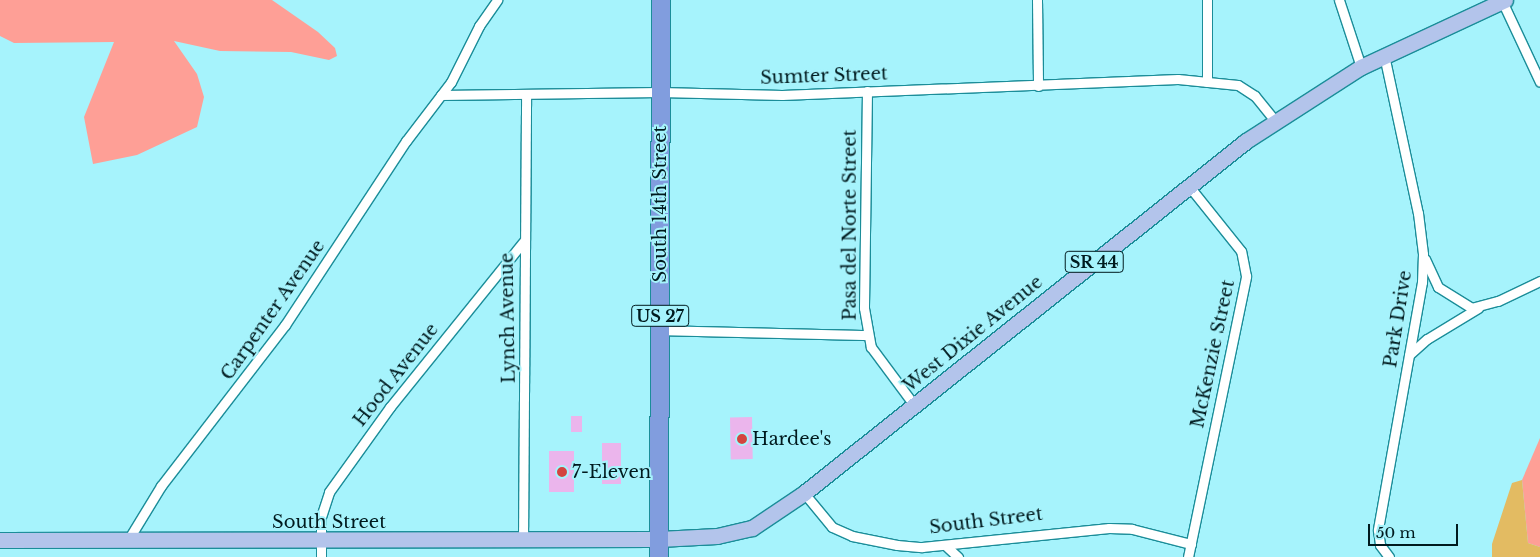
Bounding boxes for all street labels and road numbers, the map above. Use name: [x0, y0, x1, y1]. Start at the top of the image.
street label: Sumter Street: [760, 63, 888, 89]
street label: South 14th Street: [649, 126, 671, 282]
street label: Pasa del Norte Street: [839, 129, 861, 321]
street label: Carpenter Avenue: [216, 235, 330, 385]
road number: SR 44: [1064, 248, 1124, 276]
street label: Lynch Avenue: [496, 252, 520, 384]
street label: Park Drive: [1380, 269, 1416, 369]
street label: West Dixie Avenue: [899, 271, 1047, 397]
street label: McKenzie Street: [1187, 278, 1239, 430]
road number: US 27: [630, 302, 690, 330]
street label: Hood Avenue: [349, 319, 443, 431]
street label: South Street: [928, 503, 1044, 539]
street label: South Street: [272, 511, 386, 533]

